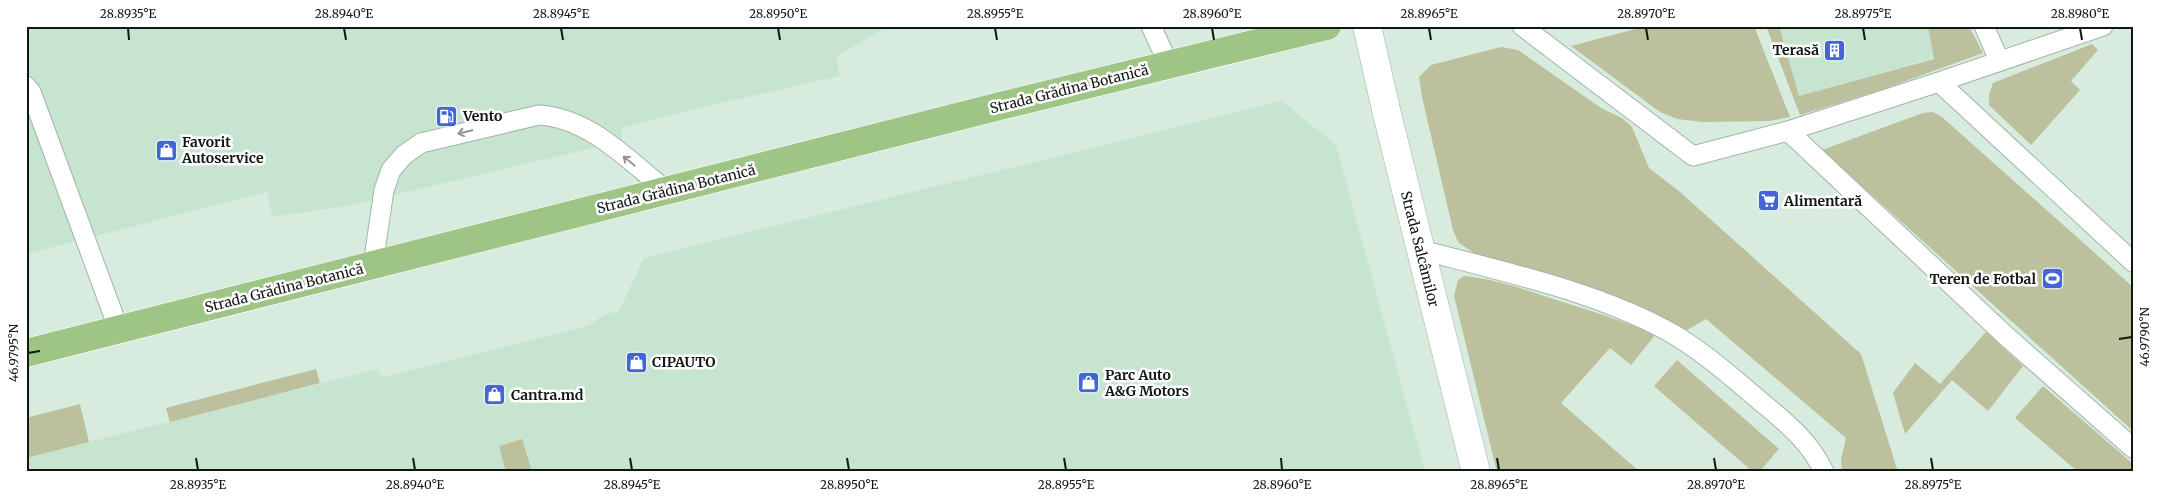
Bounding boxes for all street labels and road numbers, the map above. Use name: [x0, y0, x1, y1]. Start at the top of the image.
street label: Strada Grădina Botanică: [988, 60, 1151, 117]
street label: Strada Grădina Botanică: [595, 160, 758, 217]
street label: Strada Salcâmilor: [1397, 189, 1443, 309]
street label: Strada Grădina Botanică: [203, 259, 366, 316]

